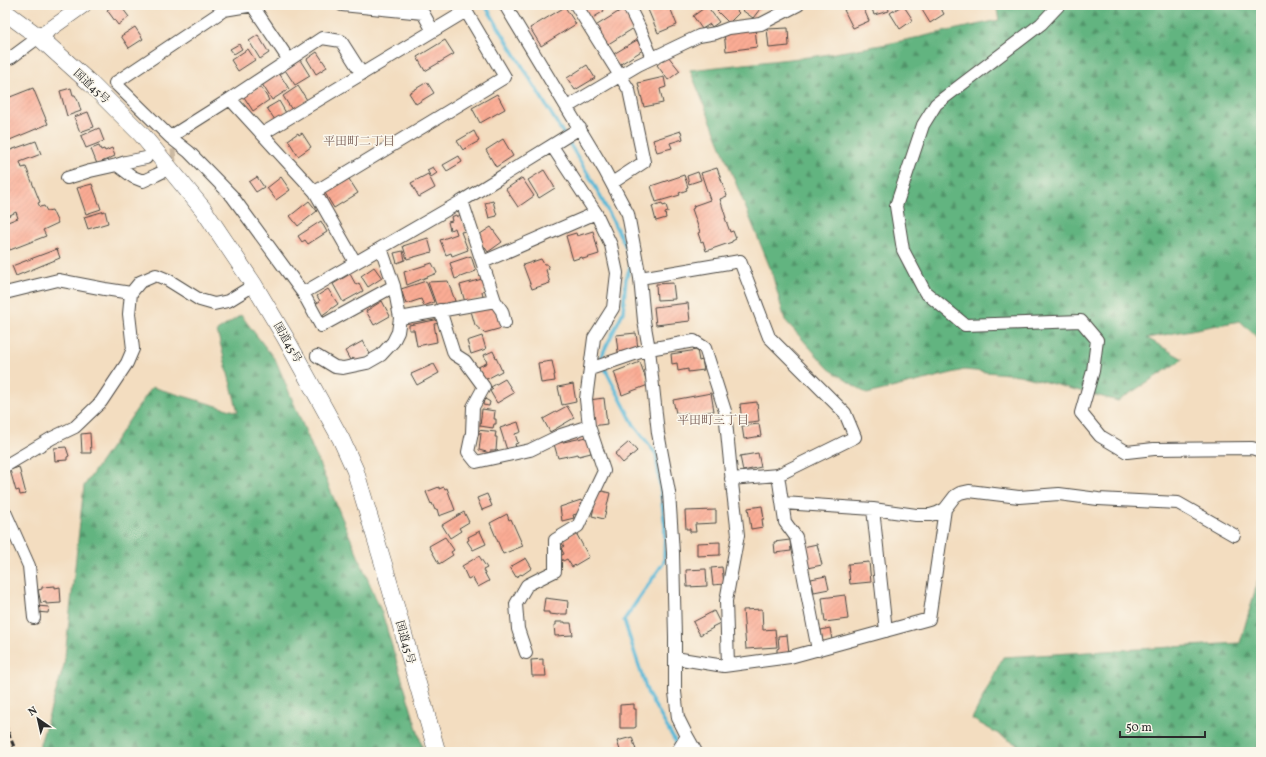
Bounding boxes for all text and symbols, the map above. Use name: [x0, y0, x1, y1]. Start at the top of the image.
street label: 国道45号: [70, 66, 112, 108]
district label: 平田町二丁目: [323, 134, 395, 150]
street label: 国道45号: [269, 320, 304, 366]
district label: 平田町三丁目: [677, 413, 749, 429]
street label: 国道45号: [391, 619, 418, 666]
north arrow: [18, 699, 58, 739]
text: N: [26, 703, 41, 720]
scale bar: [1120, 713, 1205, 739]
text: 50 m: [1126, 720, 1152, 736]

